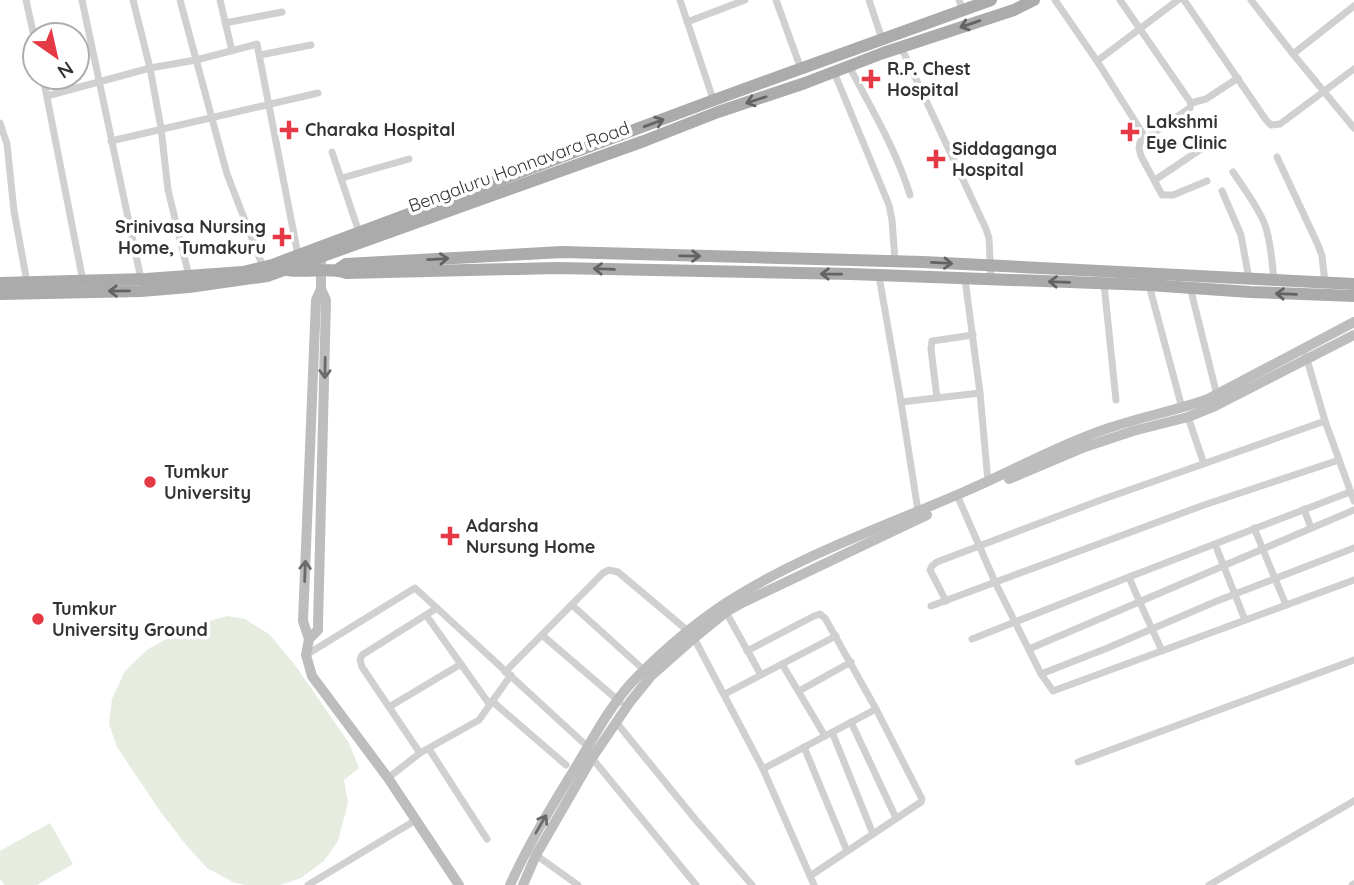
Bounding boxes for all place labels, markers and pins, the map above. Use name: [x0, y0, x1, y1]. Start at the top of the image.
place label: R.P. Chest Hospital: [887, 57, 971, 101]
marker: R.P. Chest Hospital: [861, 69, 881, 89]
place label: Lakshmi Eye Clinic: [1146, 110, 1227, 154]
place label: Charaka Hospital: [305, 118, 455, 141]
marker: Charaka Hospital: [279, 120, 299, 140]
marker: Lakshmi Eye Clinic: [1120, 122, 1140, 142]
place label: Siddaganga Hospital: [952, 137, 1057, 181]
marker: Siddaganga Hospital: [926, 149, 946, 169]
place label: Srinivasa Nursing Home, Tumakuru: [115, 215, 266, 259]
marker: Srinivasa Nursing Home, Tumakuru: [272, 227, 292, 247]
place label: Tumkur University: [164, 460, 251, 504]
marker: Tumkur University: [142, 474, 158, 490]
place label: Adarsha Nursung Home: [466, 514, 596, 558]
marker: Adarsha Nursung Home: [440, 526, 460, 546]
place label: Tumkur University Ground: [52, 597, 208, 641]
marker: Tumkur University Ground: [30, 611, 46, 627]

